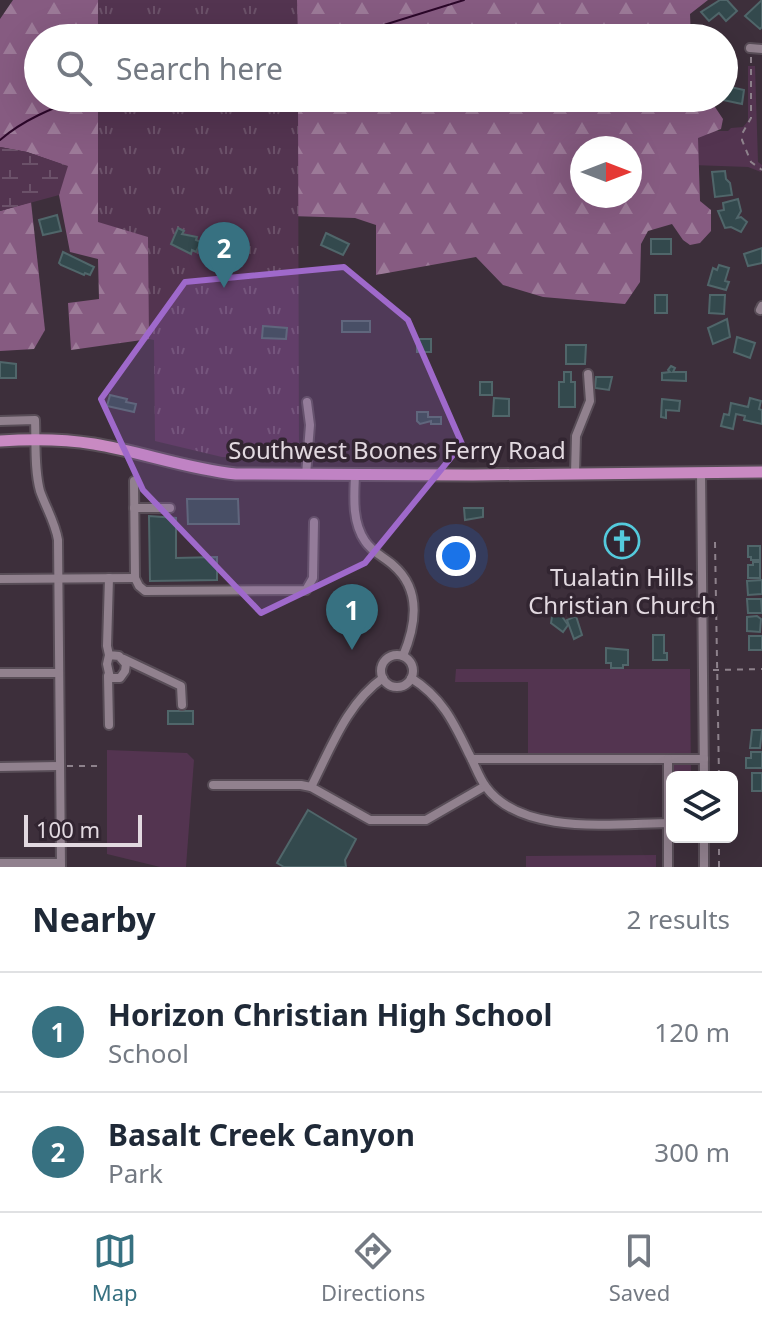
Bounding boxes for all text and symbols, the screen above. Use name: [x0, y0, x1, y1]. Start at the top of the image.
search box: [24, 24, 738, 112]
icon: search: [52, 46, 96, 90]
text: Search here: [116, 48, 283, 89]
north arrow: [570, 136, 642, 208]
pin: 2: [198, 222, 250, 288]
street label: Southwest Boones Ferry Road: [228, 433, 566, 466]
church icon: Tualatin Hills Christian Church: [603, 522, 641, 560]
your location: [436, 536, 476, 576]
place label: Tualatin Hills Christian Church: [528, 560, 716, 621]
pin: 1: [326, 584, 378, 650]
map controls: [666, 771, 738, 843]
button: layers: [666, 771, 738, 843]
scale bar: [24, 811, 142, 847]
text: 100 m: [36, 814, 100, 844]
text: Nearby: [32, 896, 156, 942]
text: 2 results: [626, 901, 730, 937]
text: Horizon Christian High School: [108, 994, 553, 1035]
text: 1: [51, 1014, 65, 1050]
text: 120 m: [654, 1014, 730, 1050]
text: School: [108, 1035, 189, 1071]
text: Basalt Creek Canyon: [108, 1114, 415, 1155]
text: 2: [51, 1134, 65, 1170]
text: 300 m: [654, 1134, 730, 1170]
text: Park: [108, 1155, 163, 1191]
tab: Map: [92, 1229, 138, 1307]
tab: Directions: [321, 1229, 425, 1307]
tab: Saved: [609, 1229, 670, 1307]

